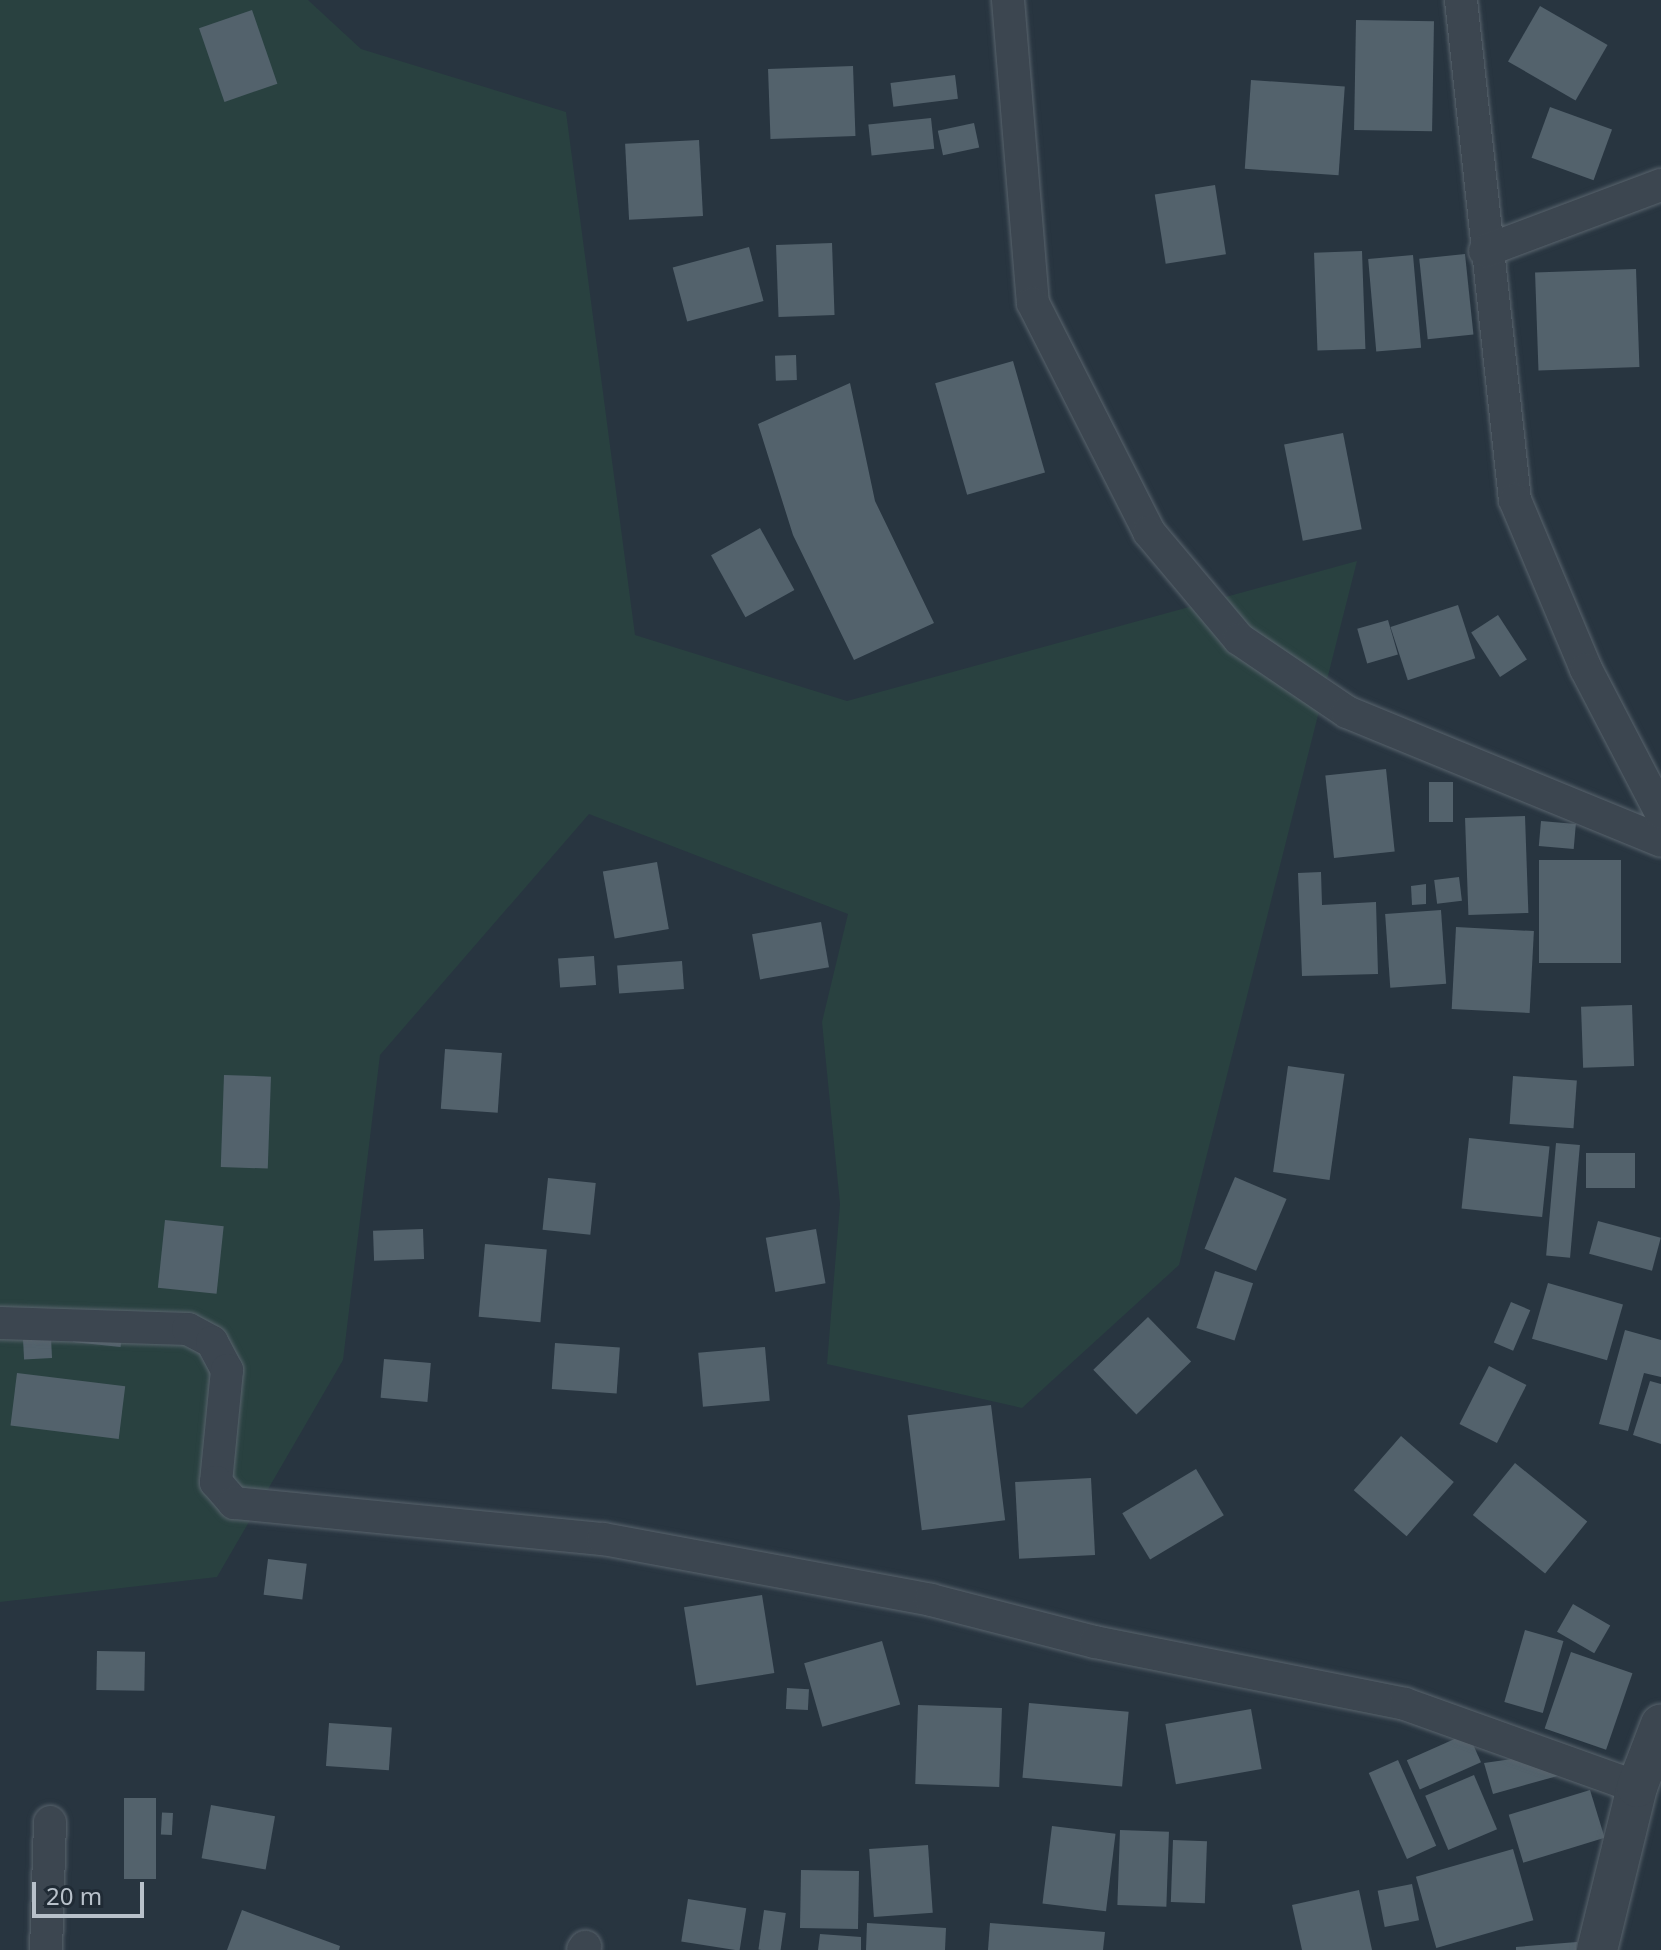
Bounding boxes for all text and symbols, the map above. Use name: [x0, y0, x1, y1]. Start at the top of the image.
scale bar: [36, 1866, 148, 1916]
text: 20 m: [46, 1879, 102, 1912]

